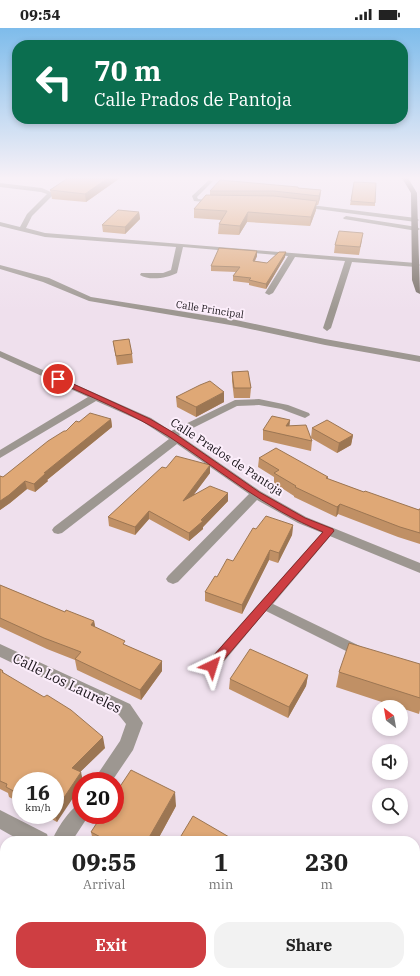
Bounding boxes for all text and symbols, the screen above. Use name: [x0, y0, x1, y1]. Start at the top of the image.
text: 09:54: [20, 5, 61, 24]
text: 70 m: [94, 52, 161, 89]
icon: left: [28, 56, 80, 108]
text: Calle Prados de Pantoja: [94, 88, 292, 111]
street label: Calle Principal: [175, 298, 245, 321]
pin: [41, 362, 75, 396]
icon: arrive: [47, 368, 69, 390]
street label: Calle Prados de Pantoja: [168, 414, 287, 499]
position arrow: [191, 645, 233, 687]
street label: Calle Los Laureles: [10, 649, 124, 717]
north arrow: [372, 700, 408, 736]
map controls: [372, 700, 408, 824]
button: sound: [372, 744, 408, 780]
speed limit sign: 20: [72, 772, 124, 824]
text: 16: [26, 779, 50, 806]
button: search: [372, 788, 408, 824]
text: km/h: [25, 801, 51, 814]
text: 09:55: [72, 846, 137, 878]
text: 1: [214, 846, 228, 878]
text: 230: [305, 846, 348, 878]
text: Arrival: [83, 876, 125, 893]
text: min: [208, 876, 233, 893]
text: m: [320, 876, 333, 893]
button: Exit: [16, 922, 206, 968]
button: Share: [214, 922, 404, 968]

